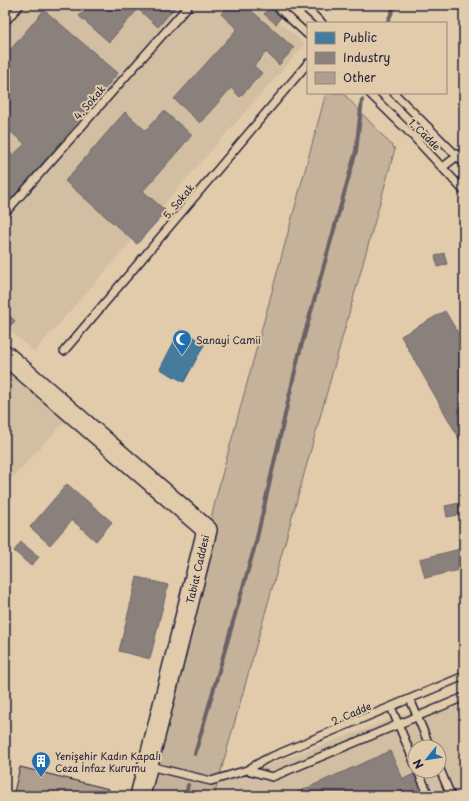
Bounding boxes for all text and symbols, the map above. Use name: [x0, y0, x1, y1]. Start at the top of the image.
legend: [307, 22, 447, 94]
text: Public: [343, 28, 377, 46]
text: Industry: [343, 48, 391, 66]
text: Other: [343, 68, 376, 86]
street label: 4. Sokak: [70, 81, 108, 123]
street label: 1. Cadde: [406, 115, 444, 153]
street label: 5. Sokak: [159, 180, 197, 222]
mosque icon: Sanayi Camii: [171, 328, 193, 356]
place label: Sanayi Camii: [196, 332, 261, 348]
street label: Tabiat Caddesi: [182, 533, 212, 605]
street label: 2. Cadde: [329, 698, 373, 728]
north arrow: [407, 739, 447, 779]
place label: Yenişehir Kadın Kapalı Ceza İnfaz Kurumu: [55, 748, 161, 775]
building icon: Yenişehir Kadın Kapalı Ceza İnfaz Kurumu: [30, 750, 52, 778]
text: N: [408, 756, 427, 772]

